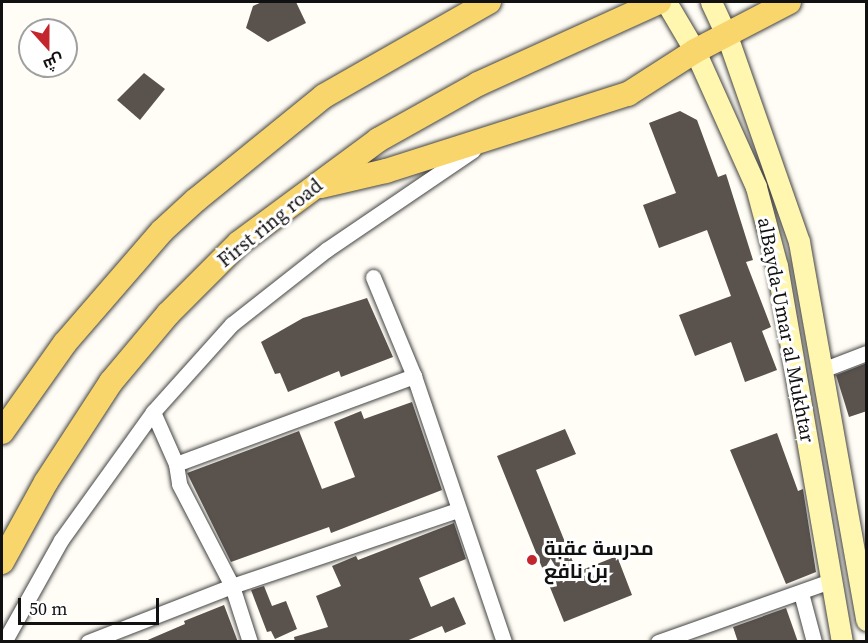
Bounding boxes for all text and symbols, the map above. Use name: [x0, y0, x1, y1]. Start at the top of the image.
north arrow: [18, 18, 78, 78]
text: ش: [40, 49, 67, 77]
street label: First ring road: [213, 173, 327, 273]
street label: alBayda-Umar al Mukhtar: [752, 215, 820, 445]
place label: مدرسة عقبة بن نافع: [544, 536, 654, 583]
marker: مدرسة عقبة بن نافع: [525, 553, 539, 567]
scale bar: [21, 586, 162, 624]
text: 50 m: [29, 596, 67, 621]

